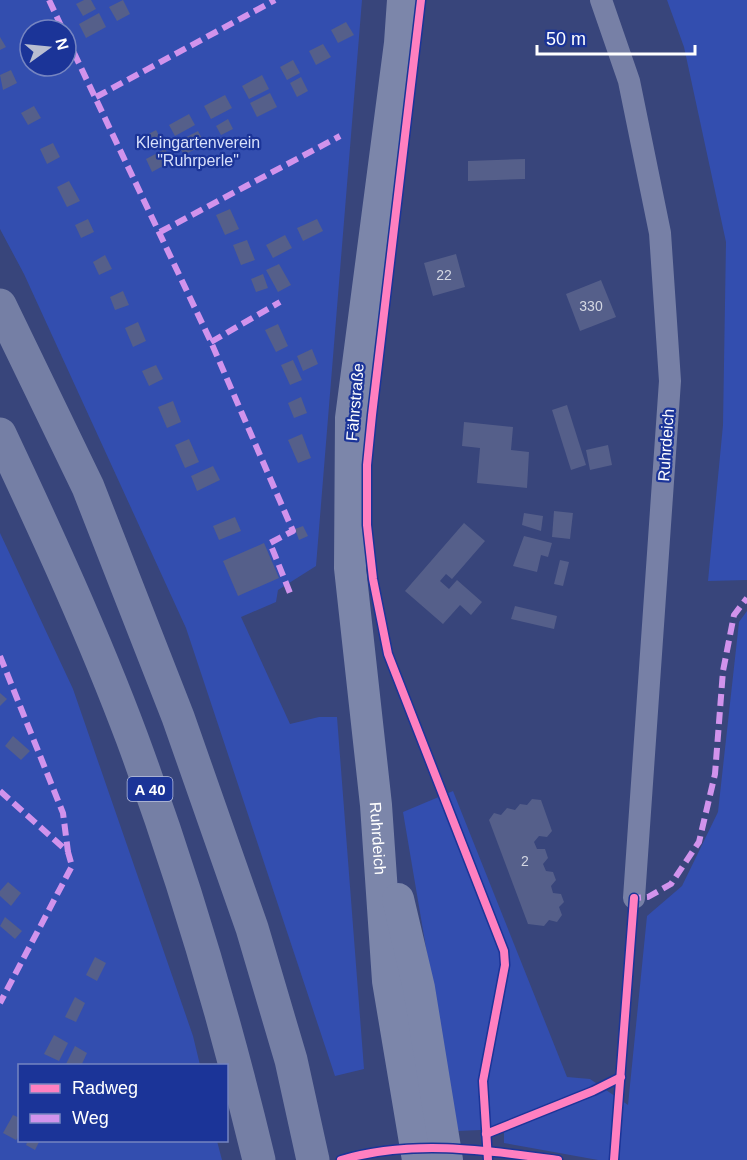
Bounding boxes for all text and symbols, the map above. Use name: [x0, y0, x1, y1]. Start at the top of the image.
north arrow: [18, 18, 78, 78]
scale bar: [537, 18, 694, 56]
text: 50 m: [546, 29, 586, 49]
text: N: [52, 36, 72, 52]
park label: Kleingartenverein "Ruhrperle": [136, 134, 260, 169]
house number: 22: [436, 267, 452, 283]
house number: 330: [579, 298, 603, 314]
street label: Fährstraße: [343, 362, 367, 442]
street label: Ruhrdeich: [655, 408, 677, 482]
road number: A 40: [128, 777, 172, 801]
street label: Ruhrdeich: [367, 801, 389, 875]
house number: 2: [521, 853, 529, 869]
legend: [18, 1064, 228, 1142]
text: Radweg: [72, 1078, 138, 1098]
text: Weg: [72, 1108, 109, 1128]

